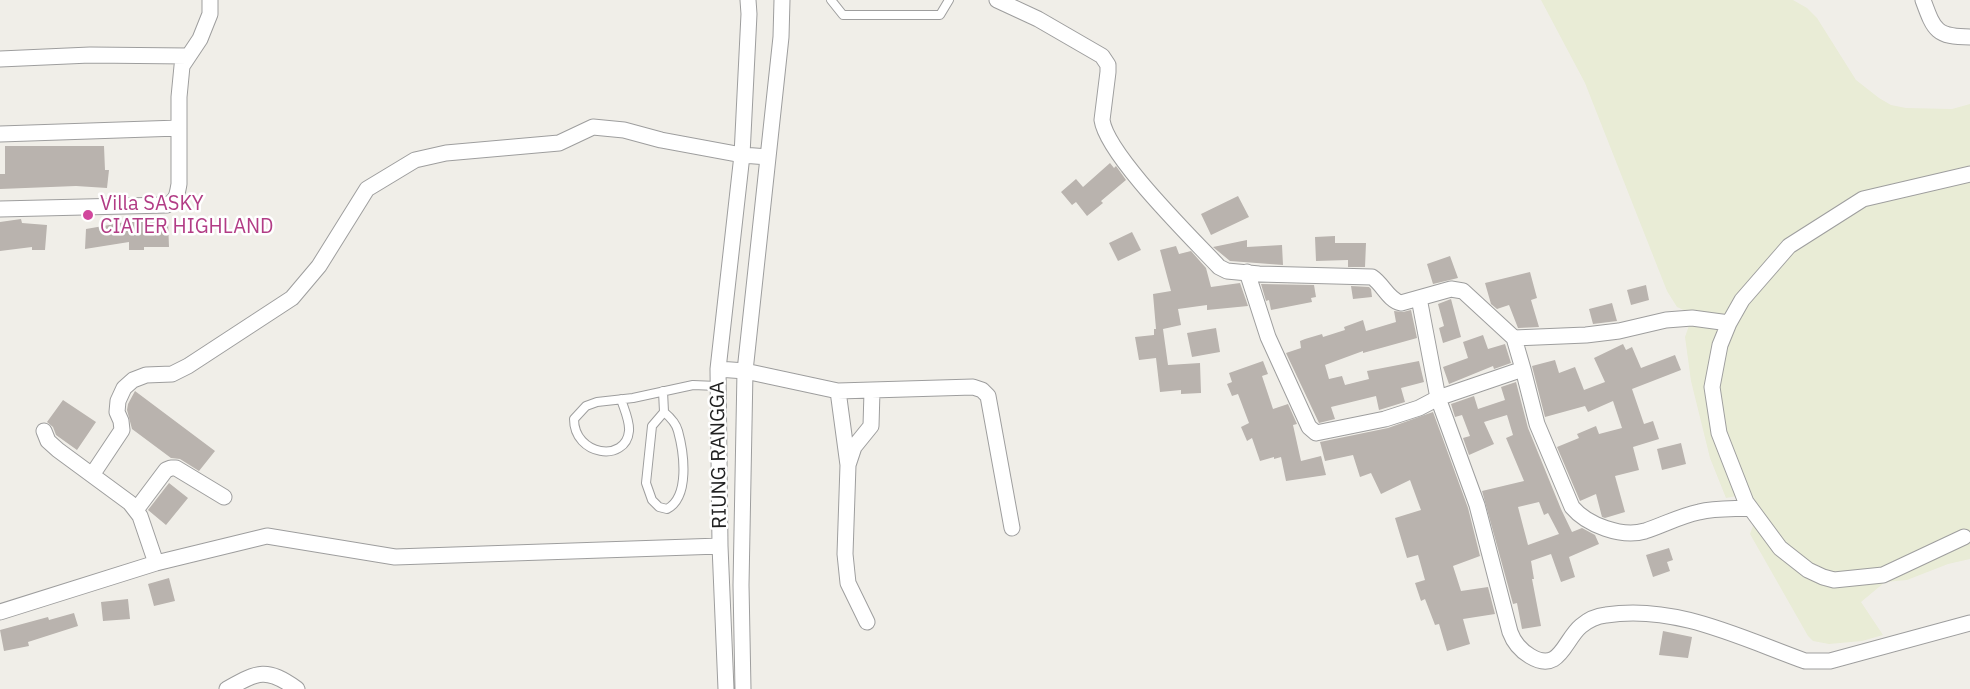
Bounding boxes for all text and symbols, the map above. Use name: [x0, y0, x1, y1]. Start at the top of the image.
place label: Villa SASKY CIATER HIGHLAND: [100, 192, 274, 239]
marker: Villa SASKY CIATER HIGHLAND: [81, 208, 95, 222]
street label: RIUNG RANGGA: [706, 381, 732, 529]

